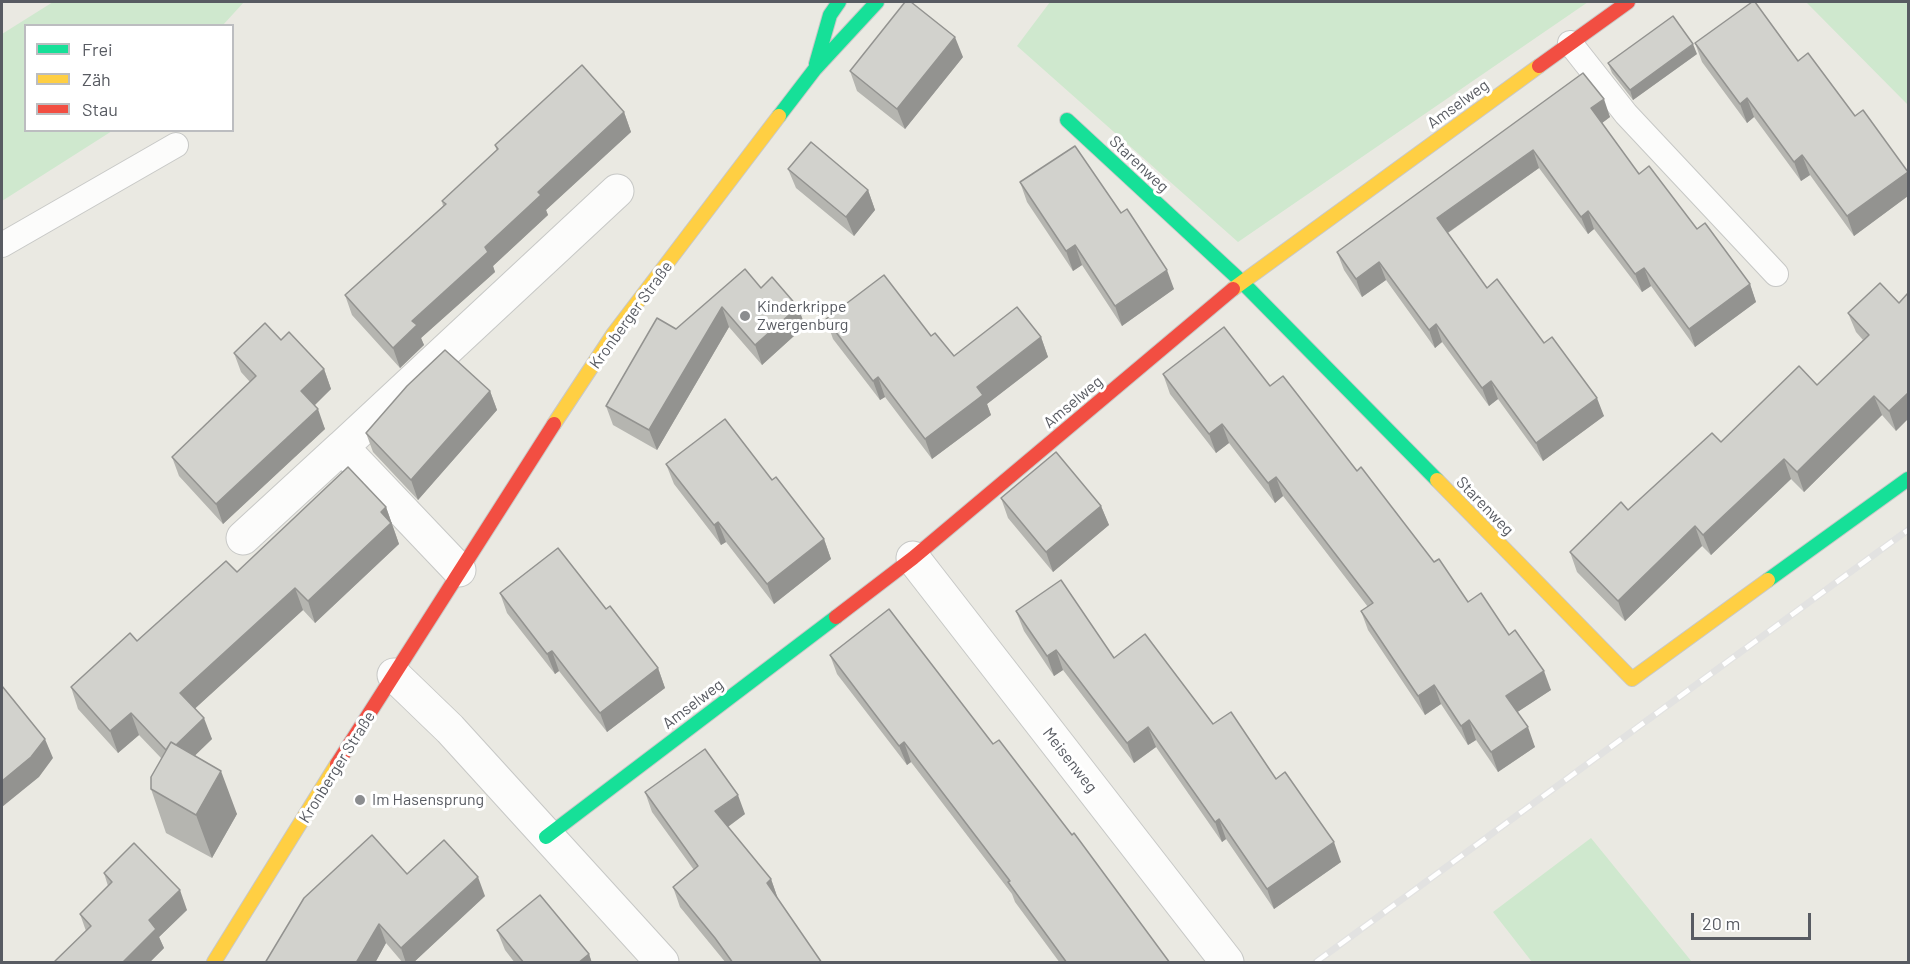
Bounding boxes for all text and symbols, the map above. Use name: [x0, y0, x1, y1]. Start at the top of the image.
legend: [24, 24, 234, 132]
text: Frei: [82, 38, 113, 60]
text: Zäh: [82, 68, 111, 90]
street label: Amselweg: [1424, 75, 1492, 133]
text: Stau: [82, 98, 118, 120]
street label: Starenweg: [1105, 132, 1173, 196]
street label: Kronberger Straße: [586, 257, 676, 373]
place label: Kinderkrippe Zwergenburg: [757, 297, 848, 335]
marker: Kinderkrippe Zwergenburg: [738, 309, 752, 323]
street label: Amselweg: [1040, 372, 1106, 432]
street label: Starenweg: [1452, 473, 1518, 539]
street label: Amselweg: [659, 675, 727, 733]
street label: Kronberger Straße: [295, 708, 379, 826]
street label: Meisenweg: [1039, 724, 1101, 796]
place label: Im Hasensprung: [372, 790, 484, 810]
marker: Im Hasensprung: [353, 793, 367, 807]
scale bar: [1694, 901, 1814, 939]
text: 20 m: [1702, 912, 1740, 934]

